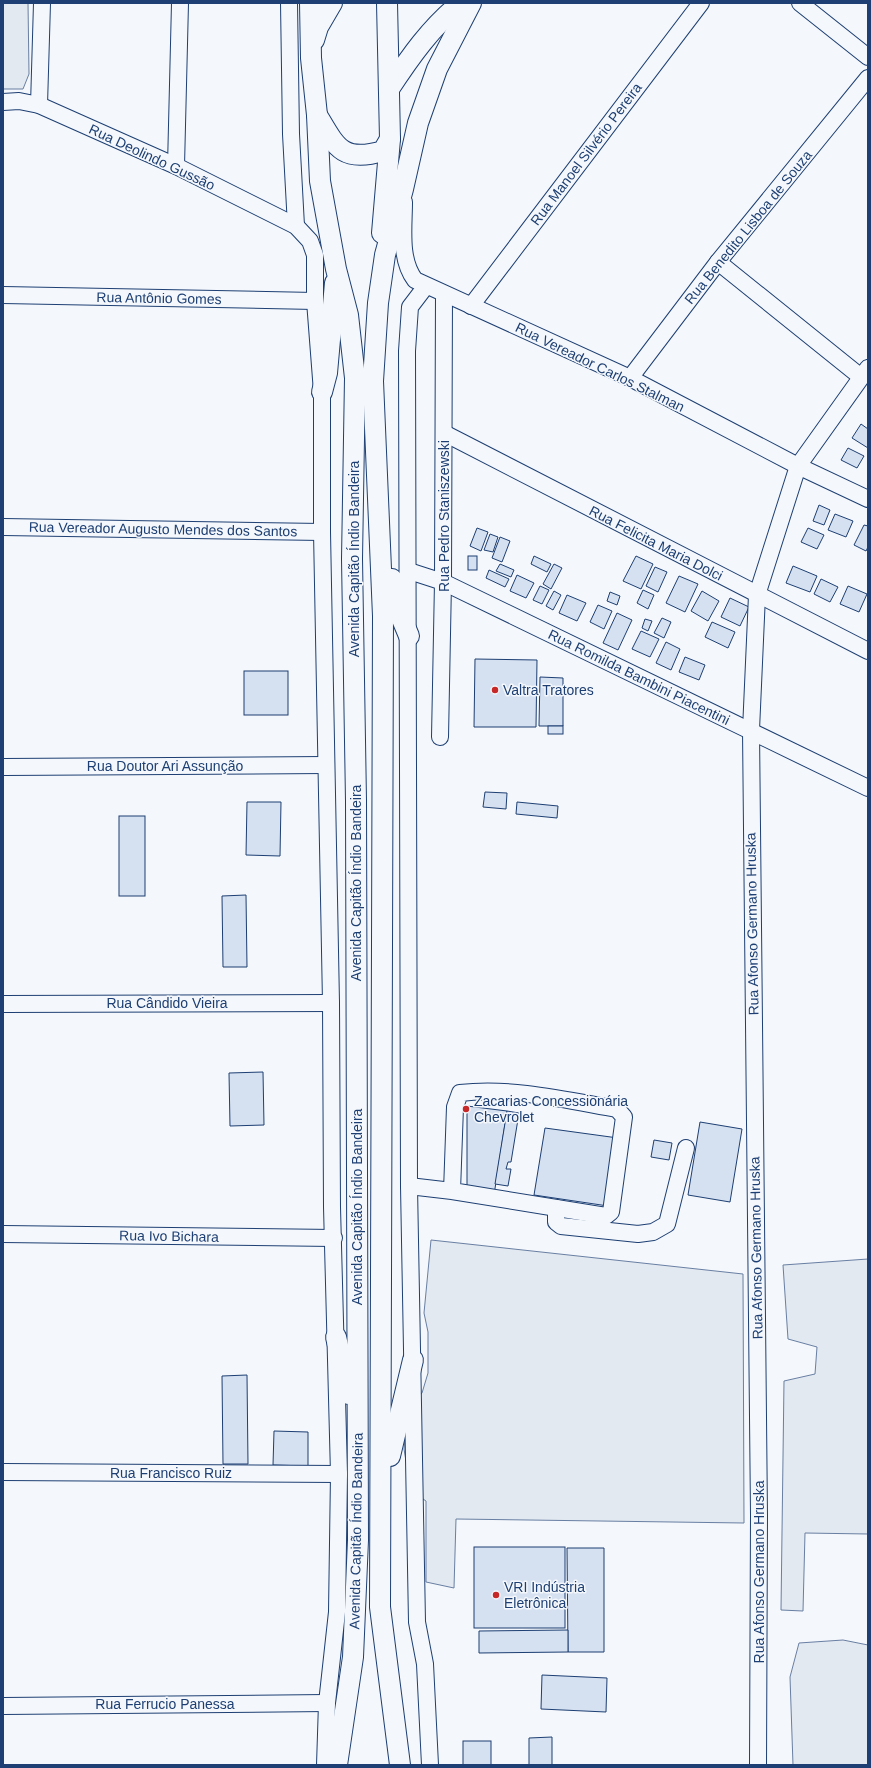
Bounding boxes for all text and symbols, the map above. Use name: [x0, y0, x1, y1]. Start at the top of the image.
street label: Rua Manoel Silvério Pereira: [527, 79, 645, 228]
street label: Rua Deolindo Gussão: [87, 121, 218, 193]
street label: Rua Benedito Lisboa de Souza: [681, 147, 815, 307]
street label: Rua Antônio Gomes: [96, 289, 222, 307]
street label: Rua Vereador Carlos Stalman: [513, 319, 687, 415]
street label: Rua Pedro Staniszewski: [436, 440, 452, 592]
street label: Avenida Capitão Índio Bandeira: [346, 460, 362, 657]
street label: Rua Felicita Maria Dolci: [587, 502, 725, 584]
street label: Rua Vereador Augusto Mendes dos Santos: [29, 519, 297, 539]
street label: Rua Romilda Bambini Piacentini: [546, 626, 732, 728]
place label: Valtra Tratores: [503, 682, 594, 698]
marker: Valtra Tratores: [490, 685, 500, 695]
street label: Rua Doutor Ari Assunção: [87, 758, 243, 774]
street label: Avenida Capitão Índio Bandeira: [348, 784, 364, 981]
street label: Rua Afonso Germano Hruska: [742, 832, 762, 1016]
street label: Rua Cândido Vieira: [106, 995, 228, 1011]
place label: Zacarias Concessionária Chevrolet: [474, 1093, 628, 1125]
marker: Zacarias Concessionária Chevrolet: [461, 1104, 471, 1114]
street label: Avenida Capitão Índio Bandeira: [349, 1108, 365, 1305]
street label: Rua Afonso Germano Hruska: [746, 1156, 766, 1340]
street label: Rua Ivo Bichara: [119, 1227, 219, 1245]
street label: Avenida Capitão Índio Bandeira: [346, 1432, 366, 1629]
street label: Rua Francisco Ruiz: [110, 1465, 232, 1481]
street label: Rua Afonso Germano Hruska: [751, 1480, 767, 1663]
place label: VRI Indústria Eletrônica: [504, 1579, 585, 1611]
marker: VRI Indústria Eletrônica: [491, 1590, 501, 1600]
street label: Rua Ferrucio Panessa: [95, 1696, 235, 1712]

